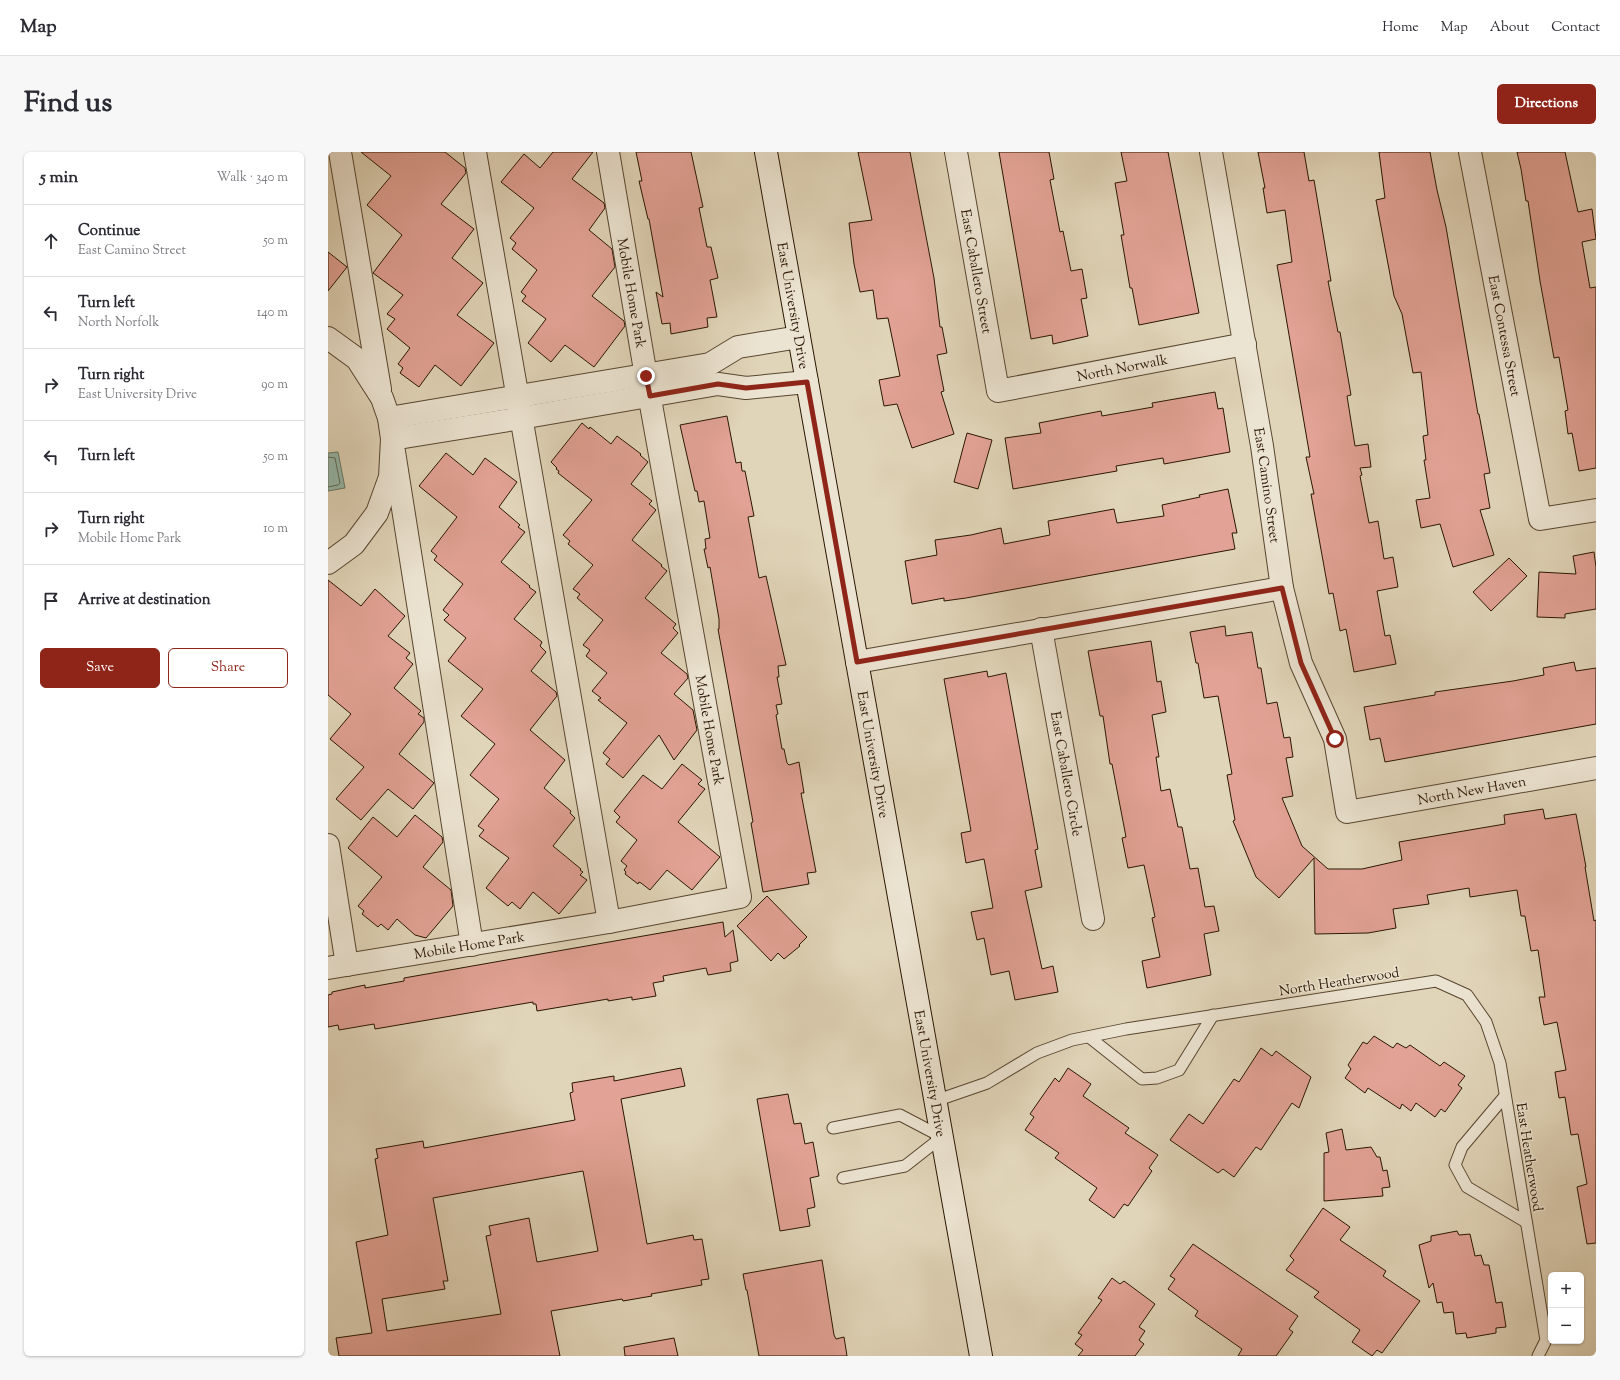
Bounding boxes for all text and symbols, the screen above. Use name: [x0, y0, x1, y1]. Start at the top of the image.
text: Map: [20, 14, 57, 41]
text: Home: [1382, 18, 1419, 38]
text: Map: [1441, 18, 1468, 38]
text: About: [1490, 18, 1529, 38]
text: Contact: [1551, 18, 1600, 38]
text: Find us: [24, 84, 112, 124]
button: Directions: [1497, 84, 1596, 124]
text: 5 min: [40, 166, 78, 190]
text: Walk · 340 m: [217, 169, 288, 187]
street label: East Caballero Street: [954, 208, 996, 336]
text: Continue: [78, 221, 140, 242]
icon: ahead: [40, 230, 62, 252]
text: 50 m: [263, 232, 288, 250]
street label: Mobile Home Park: [610, 237, 650, 350]
street label: East University Drive: [770, 241, 813, 371]
text: East Camino Street: [78, 242, 186, 260]
street label: East Contessa Street: [1482, 274, 1524, 399]
text: Turn left: [78, 293, 135, 314]
icon: left: [40, 302, 62, 324]
text: 140 m: [257, 304, 288, 322]
text: North Norfolk: [78, 314, 159, 332]
street label: North Norwalk: [1075, 351, 1170, 388]
text: Turn right: [78, 365, 144, 386]
route end: [637, 367, 655, 385]
icon: right: [40, 374, 62, 396]
text: 90 m: [261, 376, 288, 394]
text: East University Drive: [78, 386, 197, 404]
street label: East Camino Street: [1247, 426, 1284, 545]
icon: left: [40, 446, 62, 468]
text: Turn left: [78, 446, 135, 467]
text: 50 m: [263, 448, 288, 466]
text: Turn right: [78, 509, 144, 530]
icon: right: [40, 518, 62, 540]
text: 10 m: [263, 520, 288, 538]
text: Mobile Home Park: [78, 530, 182, 548]
icon: arrive: [40, 590, 62, 612]
text: Arrive at destination: [78, 590, 211, 611]
button: Save: [40, 648, 160, 688]
button: Share: [168, 648, 288, 688]
street label: Mobile Home Park: [688, 674, 728, 787]
street label: East University Drive: [850, 690, 893, 820]
street label: East Caballero Circle: [1044, 710, 1086, 838]
route start: [1326, 730, 1344, 748]
street label: North New Haven: [1416, 773, 1528, 811]
street label: Mobile Home Park: [413, 928, 527, 966]
street label: North Heatherwood: [1278, 964, 1401, 1002]
street label: East University Drive: [907, 1009, 950, 1139]
street label: East Heatherwood: [1510, 1101, 1547, 1213]
map controls: [1548, 1272, 1584, 1344]
button: +: [1548, 1272, 1584, 1308]
button: −: [1548, 1308, 1584, 1344]

